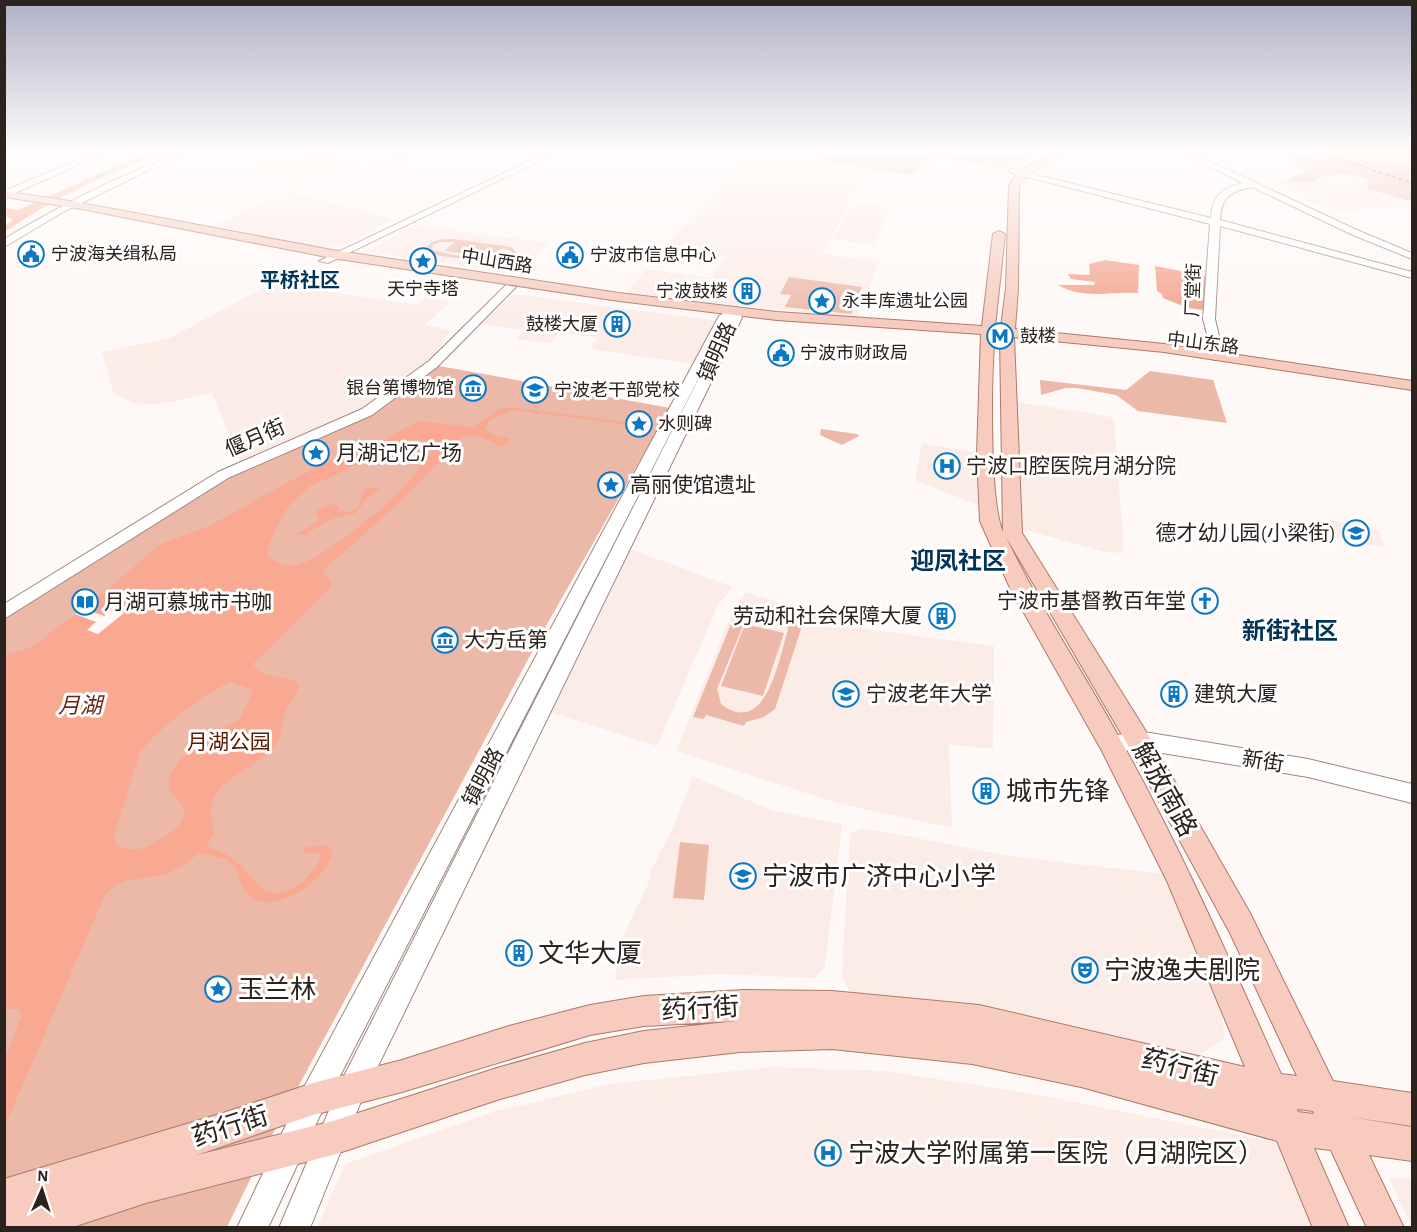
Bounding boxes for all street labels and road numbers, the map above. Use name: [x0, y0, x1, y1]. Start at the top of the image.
street label: 中山西路: [460, 245, 534, 277]
street label: 厂堂街: [1182, 263, 1204, 317]
street label: 镇明路: [694, 319, 740, 385]
street label: 中山东路: [1166, 329, 1240, 357]
street label: 偃月街: [222, 415, 288, 461]
street label: 解放南路: [1128, 737, 1202, 841]
street label: 镇明路: [458, 744, 508, 810]
street label: 新街: [1241, 747, 1285, 775]
street label: 药行街: [660, 993, 740, 1024]
street label: 药行街: [1139, 1045, 1221, 1090]
street label: 药行街: [189, 1102, 271, 1151]

